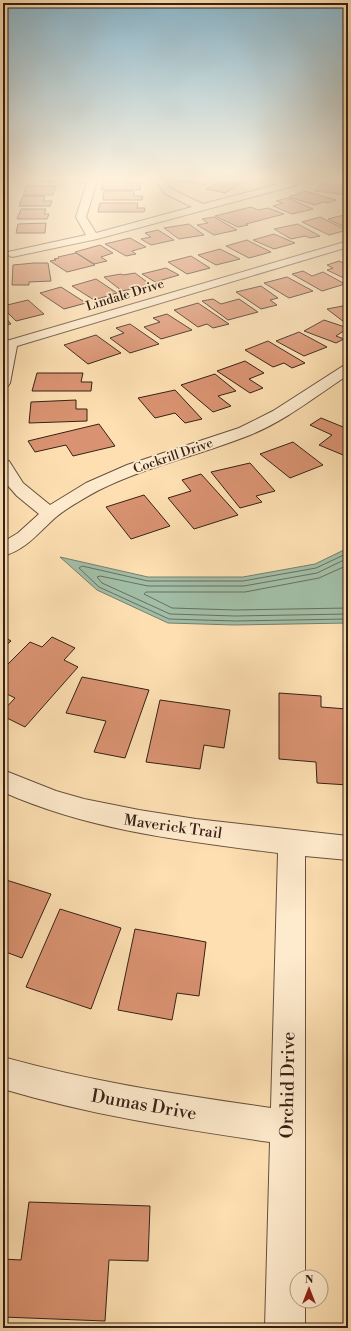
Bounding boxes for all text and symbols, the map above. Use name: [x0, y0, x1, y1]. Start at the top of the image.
street label: Lindale Drive: [84, 275, 166, 314]
street label: Cockrill Drive: [131, 435, 215, 477]
street label: Maverick Trail: [123, 811, 224, 843]
street label: Orchid Drive: [276, 1031, 300, 1139]
street label: Dumas Drive: [90, 1084, 198, 1126]
north arrow: [289, 1269, 329, 1309]
text: N: [305, 1273, 314, 1287]

